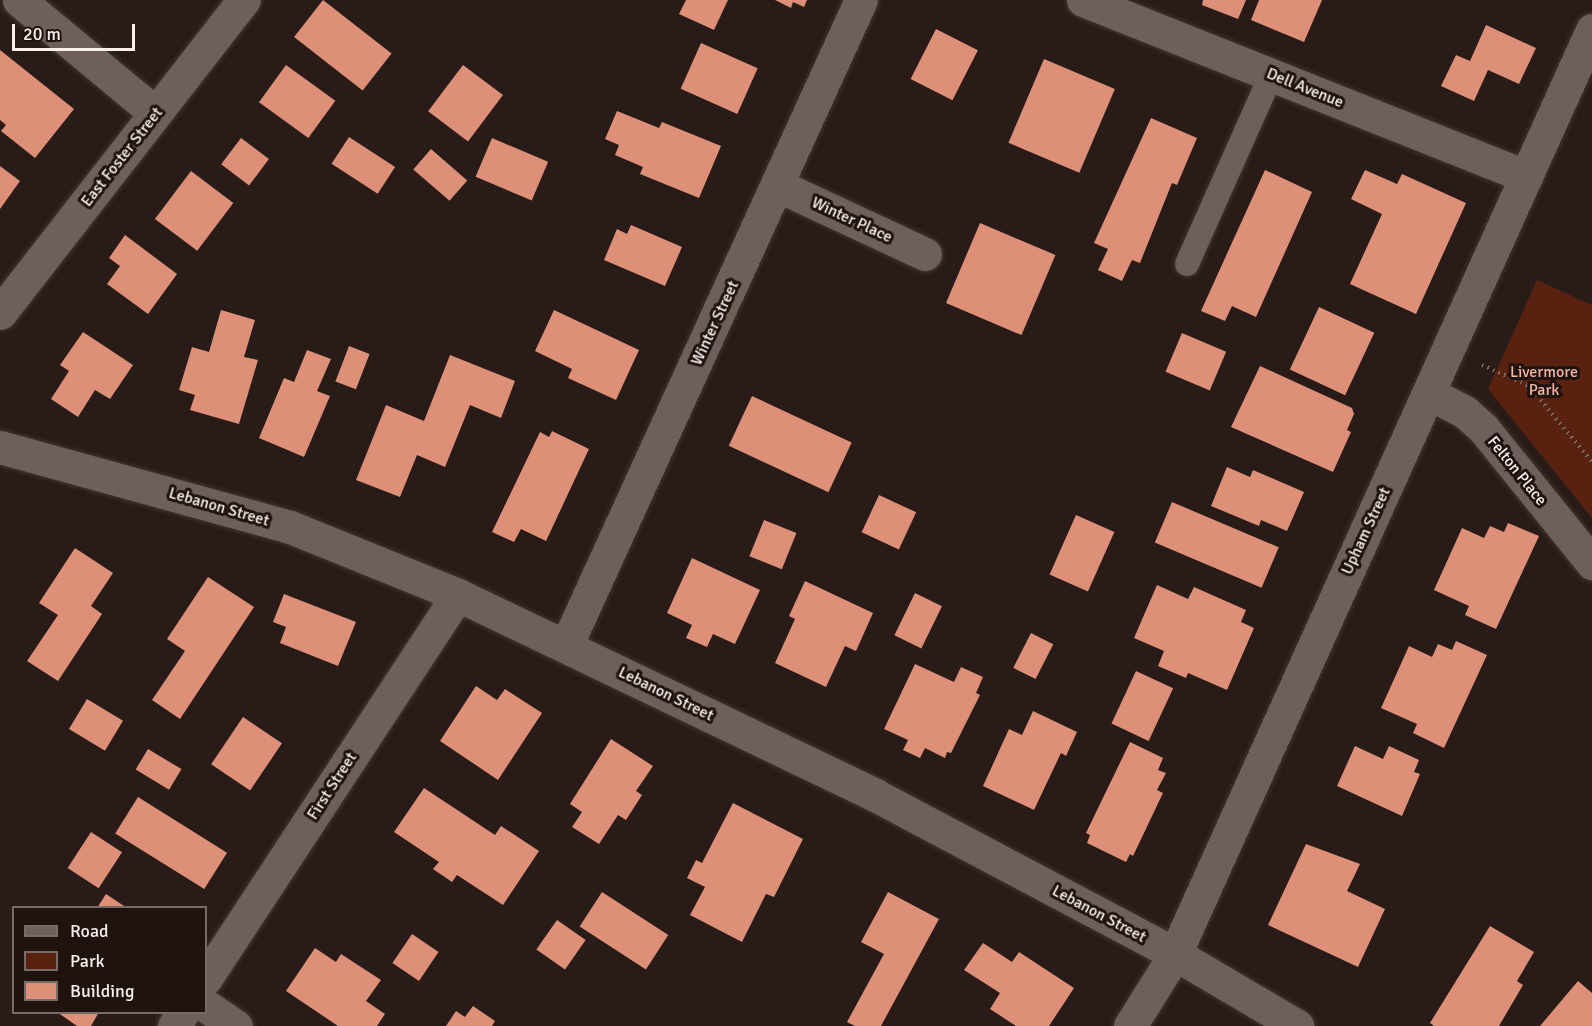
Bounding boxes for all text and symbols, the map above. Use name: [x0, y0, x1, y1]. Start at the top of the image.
scale bar: [15, 12, 138, 50]
text: 20 m: [23, 23, 61, 45]
street label: Dell Avenue: [1264, 64, 1346, 112]
street label: East Foster Street: [77, 103, 167, 211]
street label: Winter Place: [809, 193, 895, 247]
street label: Winter Street: [687, 278, 743, 368]
park label: Livermore Park: [1510, 362, 1578, 400]
street label: Felton Place: [1483, 432, 1551, 510]
street label: Lebanon Street: [167, 484, 271, 530]
street label: Upham Street: [1337, 484, 1395, 578]
street label: Lebanon Street: [615, 663, 717, 725]
street label: First Street: [303, 749, 361, 823]
street label: Lebanon Street: [1049, 881, 1149, 947]
legend: [12, 906, 207, 1014]
text: Road: [70, 920, 109, 942]
text: Park: [70, 950, 105, 972]
text: Building: [70, 980, 134, 1002]

